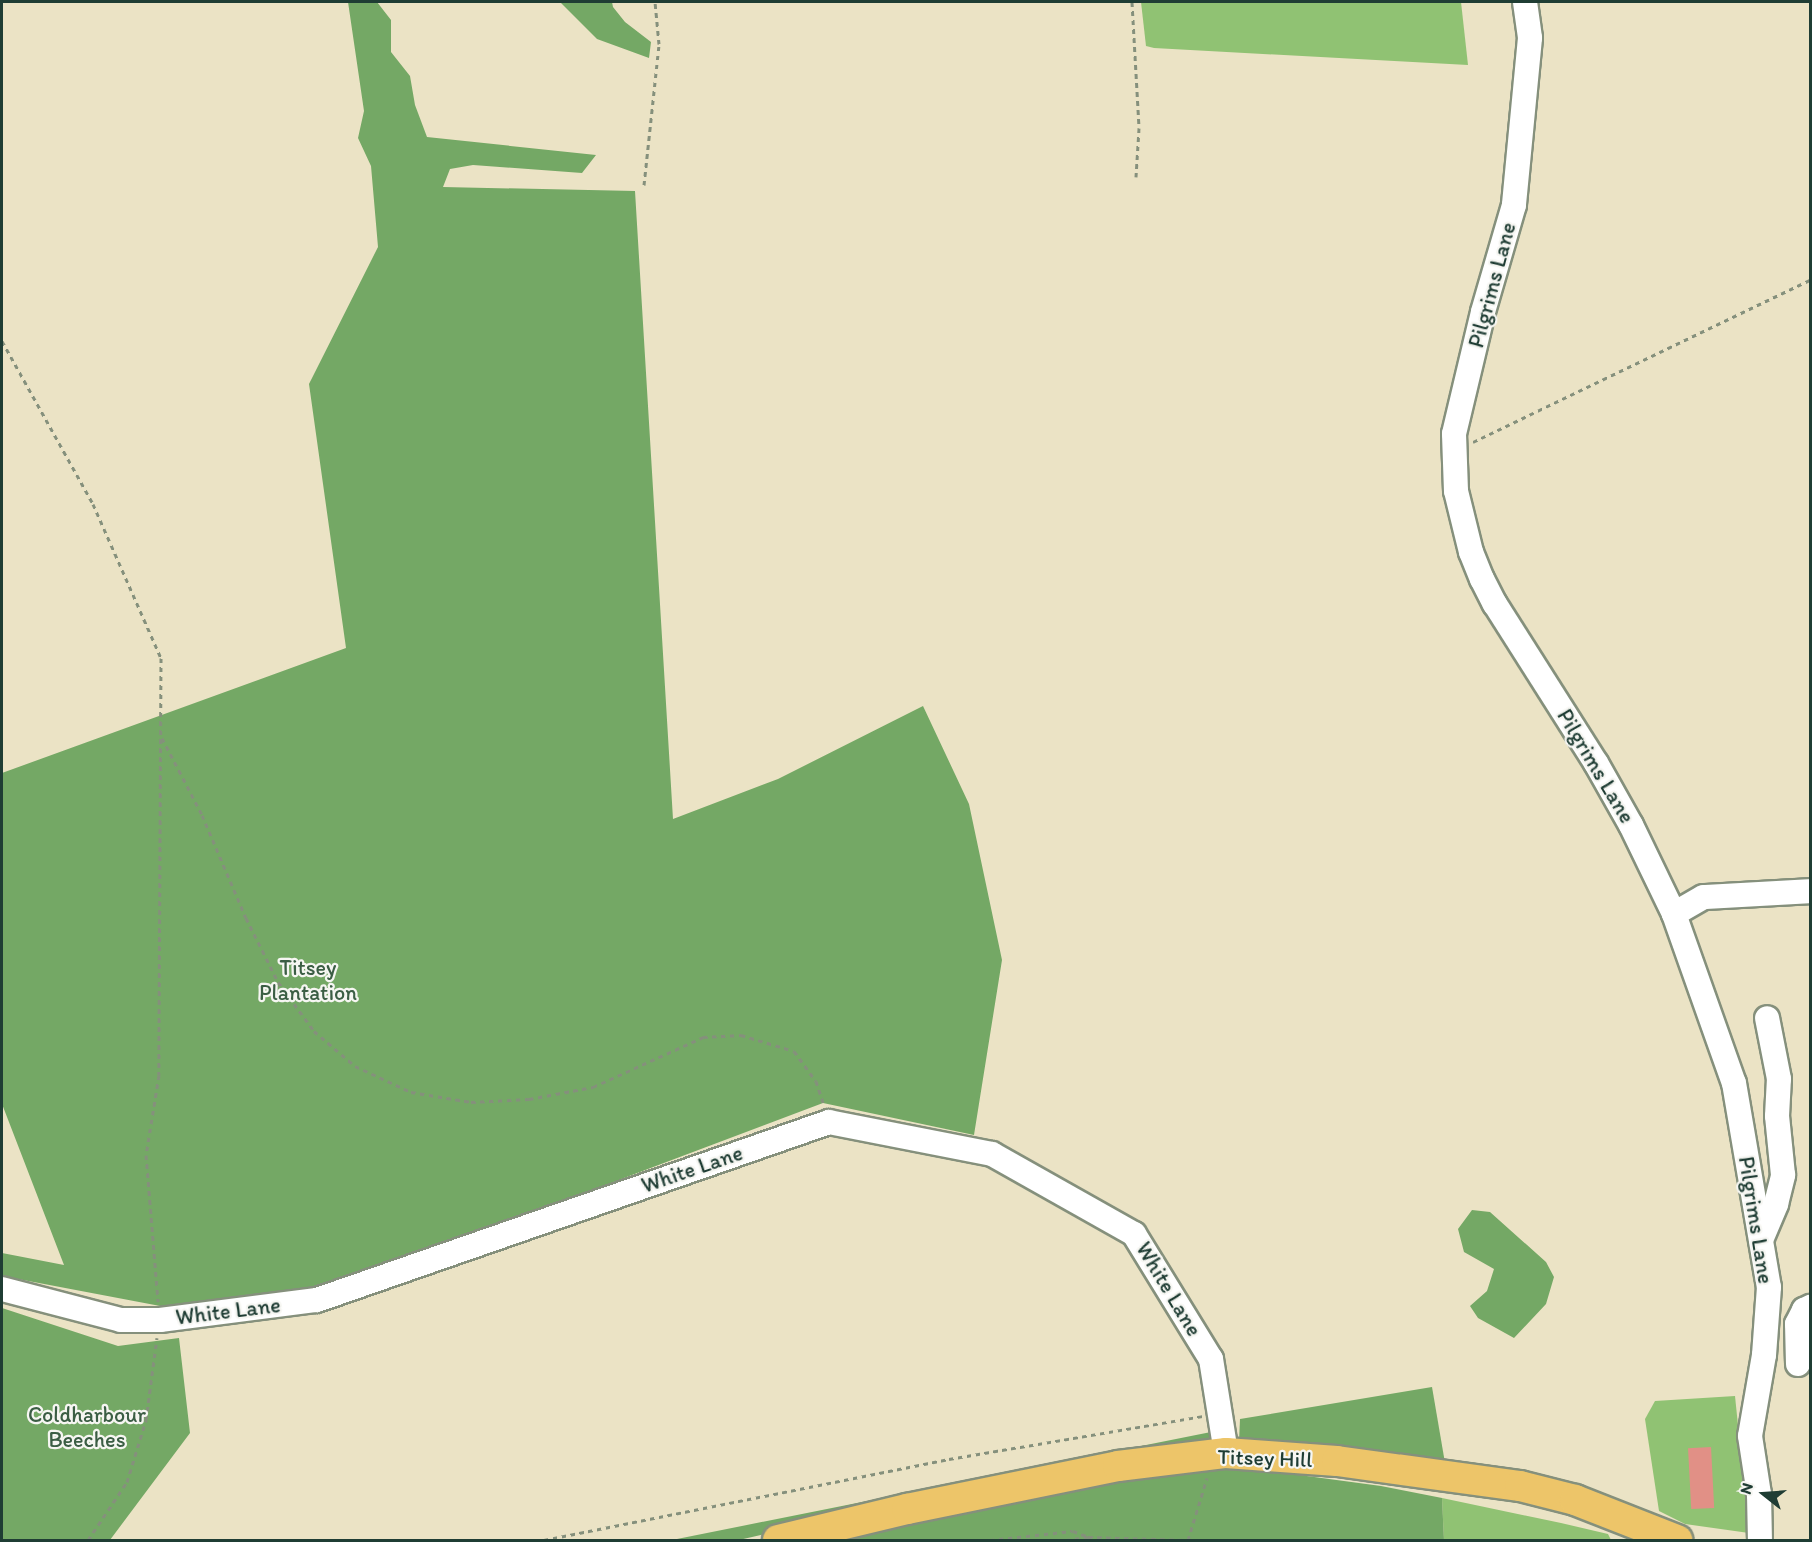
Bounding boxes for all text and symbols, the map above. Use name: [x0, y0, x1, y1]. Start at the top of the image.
street label: Pilgrims Lane: [1463, 219, 1521, 351]
street label: Pilgrims Lane: [1552, 704, 1640, 828]
park label: Titsey Plantation: [259, 954, 357, 1005]
street label: White Lane: [638, 1139, 746, 1199]
street label: Pilgrims Lane: [1733, 1154, 1779, 1286]
street label: White Lane: [1131, 1237, 1207, 1341]
street label: White Lane: [174, 1291, 282, 1331]
park label: Coldharbour Beeches: [28, 1401, 146, 1452]
street label: Titsey Hill: [1217, 1443, 1313, 1473]
north arrow: [1734, 1464, 1794, 1524]
text: N: [1736, 1481, 1757, 1497]

